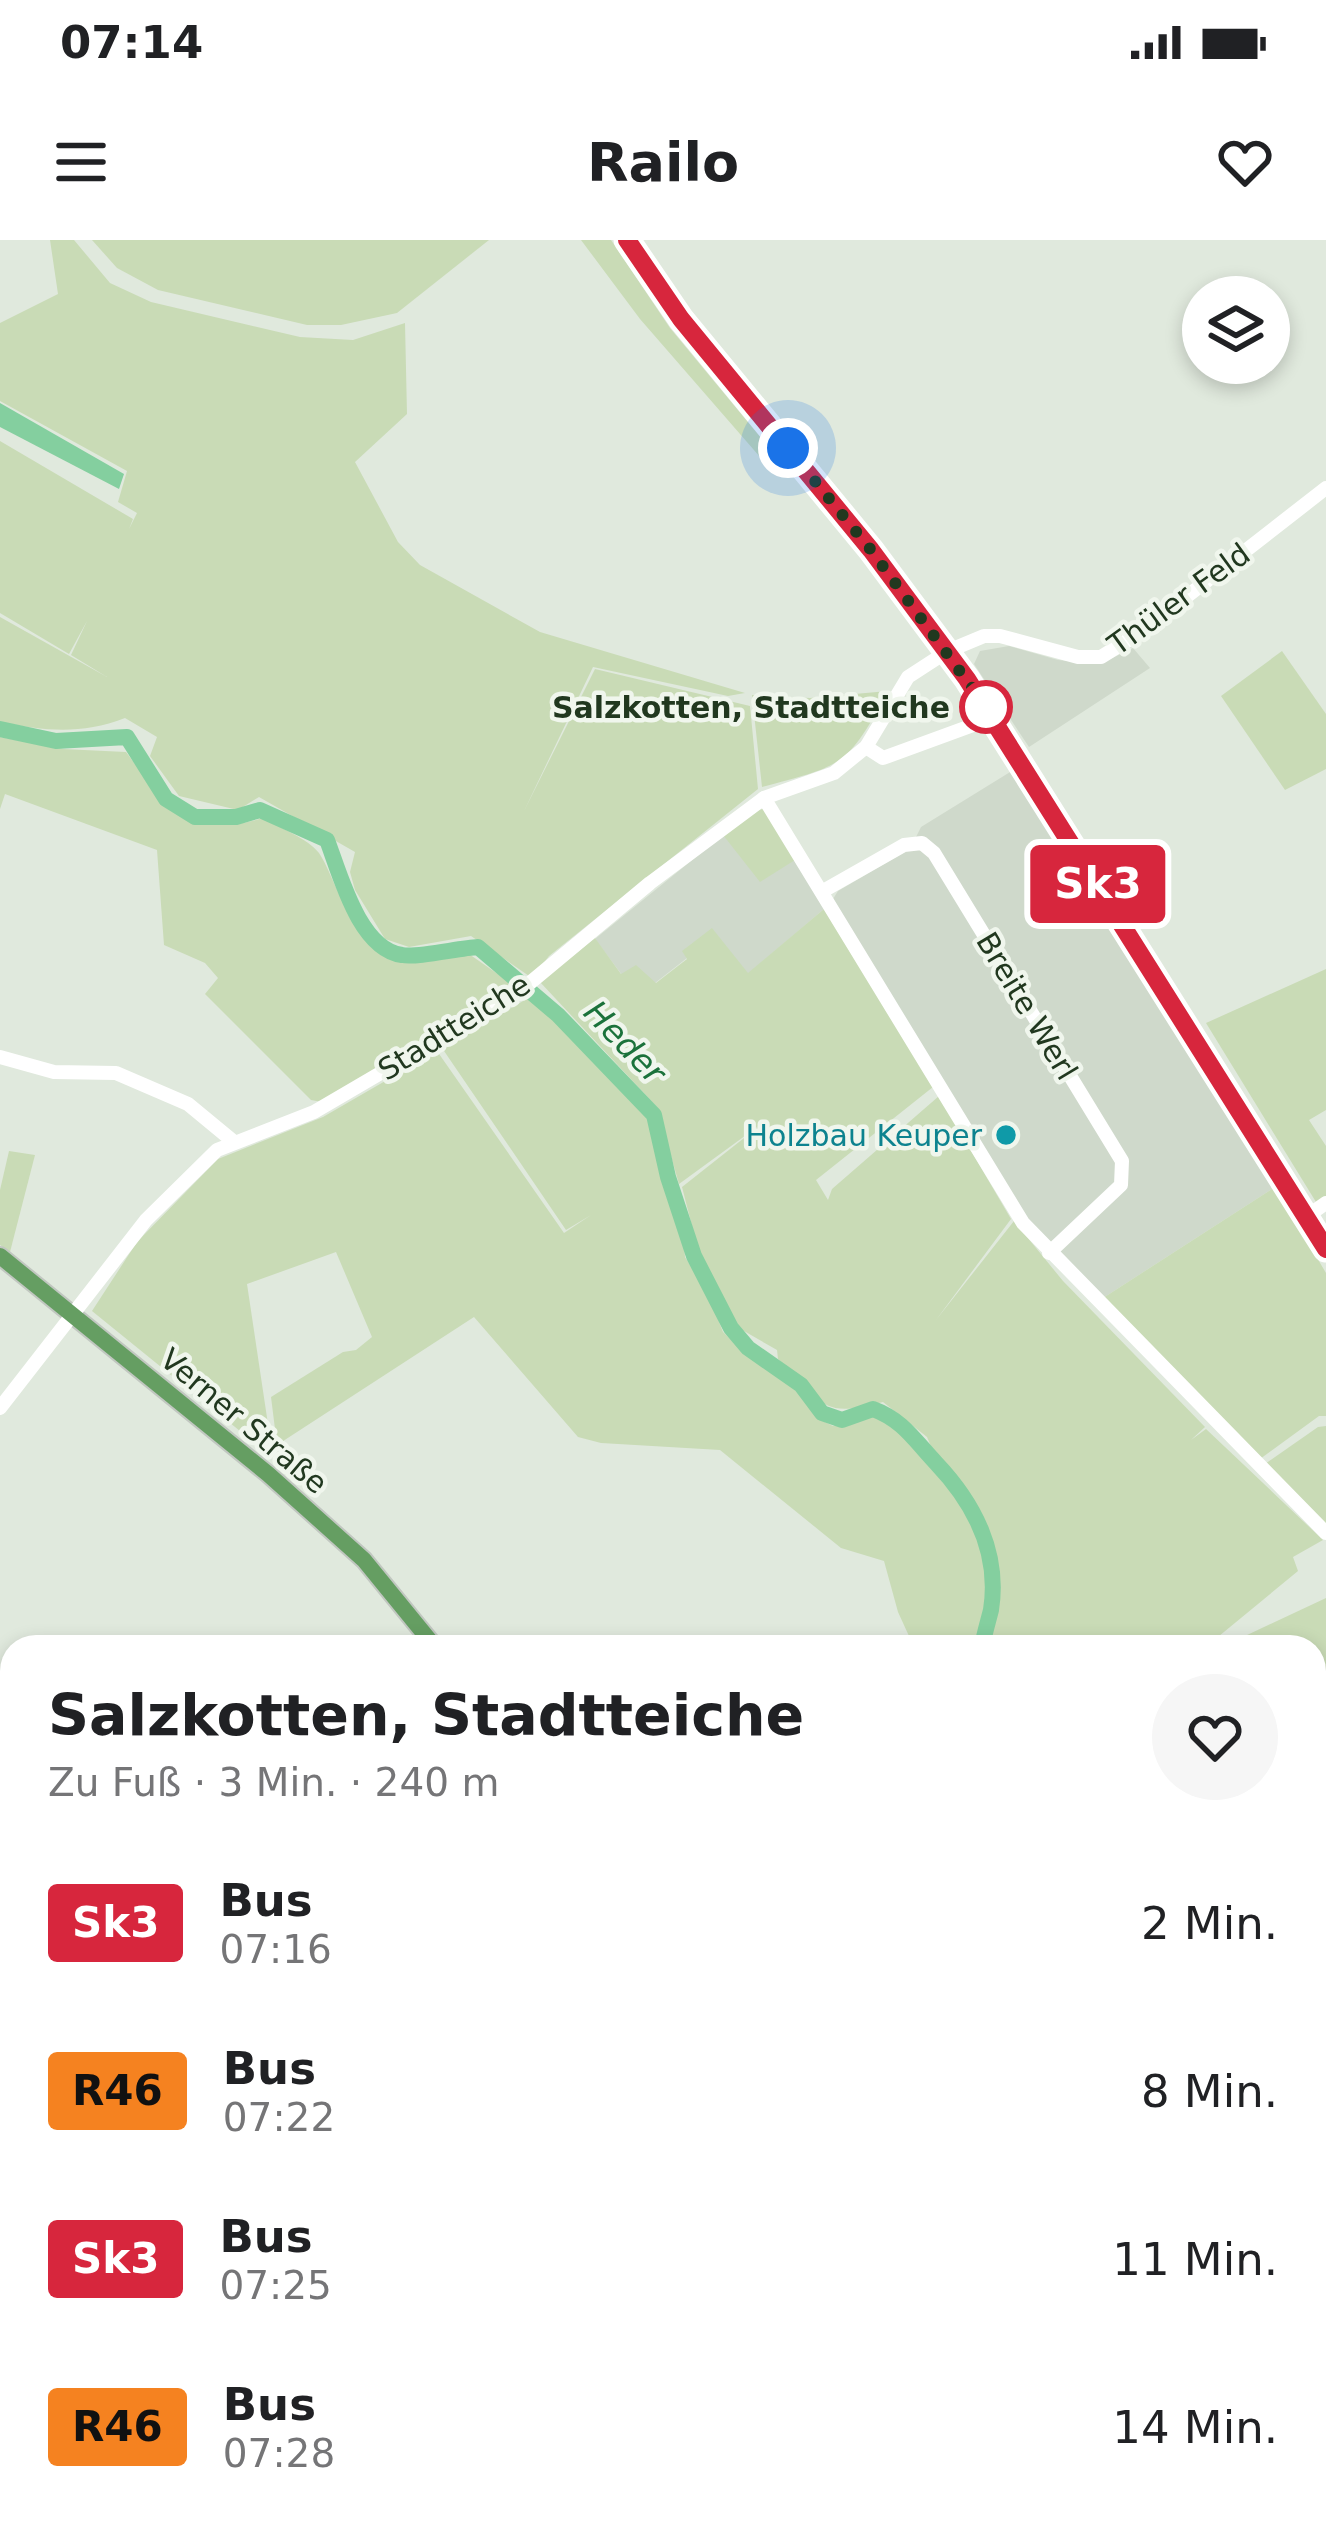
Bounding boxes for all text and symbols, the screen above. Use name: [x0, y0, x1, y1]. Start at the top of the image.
text: 07:14: [60, 16, 203, 69]
icon: menu: [48, 129, 114, 195]
icon: heart: [1212, 129, 1278, 195]
text: Railo: [587, 131, 739, 194]
map controls: [1182, 276, 1290, 384]
button: layers: [1182, 276, 1290, 384]
your location: [758, 418, 818, 478]
street label: Thüler Feld: [1101, 536, 1257, 663]
marker: Salzkotten, Stadtteiche: [961, 682, 1011, 732]
place label: Salzkotten, Stadtteiche: [552, 690, 950, 725]
line badge: Sk3: [1029, 845, 1167, 923]
text: Sk3: [1054, 859, 1142, 908]
street label: Breite Werl: [969, 926, 1085, 1086]
street label: Stadtteiche: [372, 966, 536, 1088]
water label: Heder: [576, 993, 675, 1093]
place label: Holzbau Keuper: [746, 1118, 983, 1153]
marker: Holzbau Keuper: [993, 1122, 1019, 1148]
street label: Verner Straße: [154, 1341, 334, 1501]
button: heart: [1152, 1674, 1278, 1800]
text: Salzkotten, Stadtteiche: [48, 1682, 804, 1748]
text: Zu Fuß · 3 Min. · 240 m: [48, 1760, 499, 1805]
text: Bus: [219, 1874, 313, 1927]
text: 2 Min.: [1141, 1897, 1278, 1950]
text: Sk3: [72, 1898, 159, 1947]
text: 07:16: [219, 1927, 332, 1972]
text: Bus: [223, 2042, 316, 2095]
text: 8 Min.: [1141, 2065, 1278, 2118]
text: R46: [72, 2066, 163, 2115]
text: 07:22: [223, 2095, 335, 2140]
text: Bus: [219, 2210, 313, 2263]
text: 11 Min.: [1112, 2233, 1278, 2286]
text: Sk3: [72, 2234, 159, 2283]
text: 07:25: [219, 2263, 332, 2308]
text: Bus: [223, 2378, 316, 2431]
text: 14 Min.: [1112, 2401, 1278, 2454]
text: R46: [72, 2402, 163, 2451]
text: 07:28: [223, 2431, 335, 2476]

